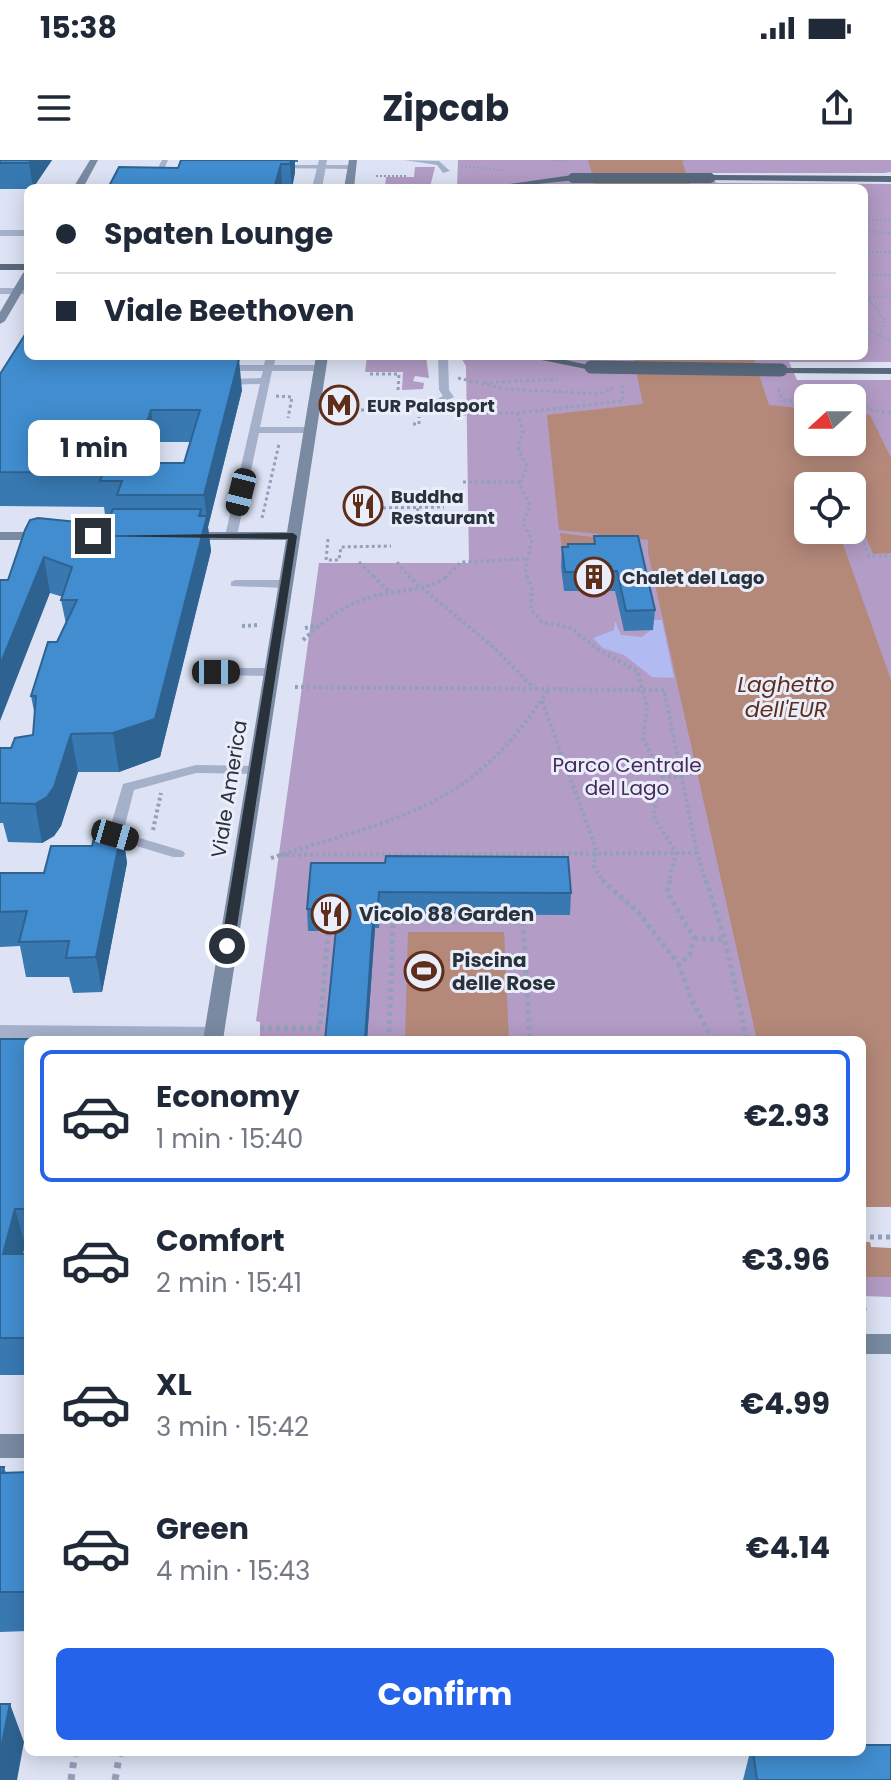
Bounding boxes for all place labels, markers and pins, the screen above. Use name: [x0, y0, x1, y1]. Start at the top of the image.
metro station icon: EUR Palasport: [318, 384, 360, 426]
place label: EUR Palasport: [367, 393, 495, 418]
place label: Buddha Restaurant: [391, 484, 495, 530]
restaurant icon: Buddha Restaurant: [342, 485, 384, 527]
building icon: Chalet del Lago: [573, 556, 615, 598]
place label: Chalet del Lago: [622, 565, 765, 590]
restaurant icon: Vicolo 88 Garden: [310, 893, 352, 935]
place label: Vicolo 88 Garden: [359, 900, 534, 928]
place label: Piscina delle Rose: [452, 946, 556, 997]
sports icon: Piscina delle Rose: [403, 950, 445, 992]

